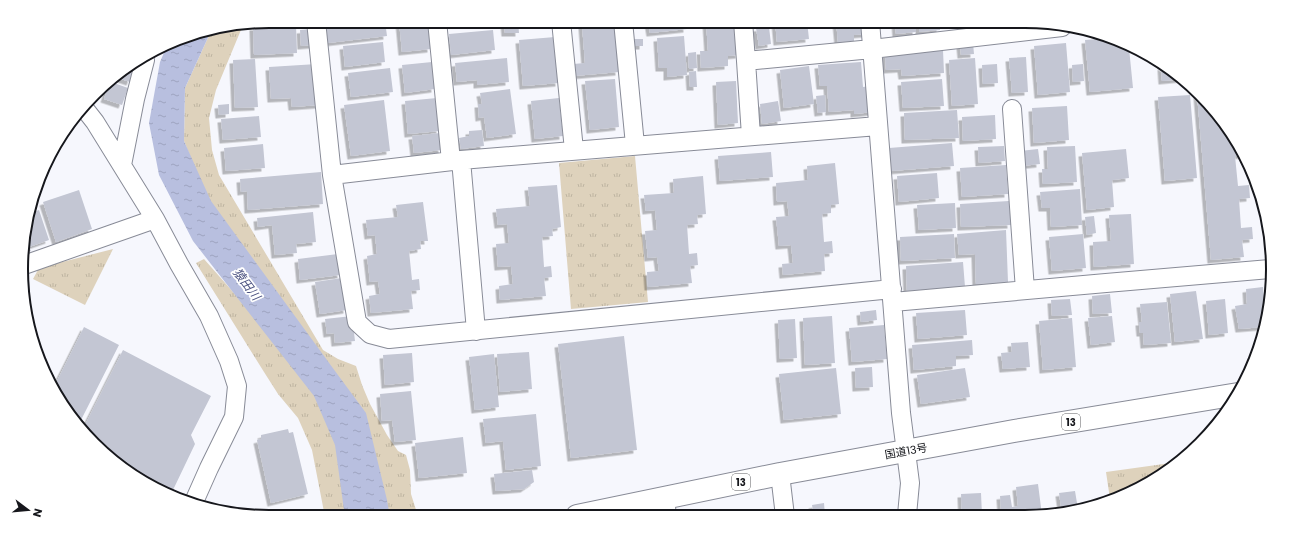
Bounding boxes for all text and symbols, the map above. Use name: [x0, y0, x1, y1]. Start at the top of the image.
water label: 猿田川: [229, 265, 266, 305]
road number: 13: [1062, 414, 1080, 430]
street label: 国道13号: [883, 439, 929, 463]
road number: 13: [732, 474, 750, 490]
north arrow: [8, 490, 48, 530]
text: N: [29, 507, 46, 519]

